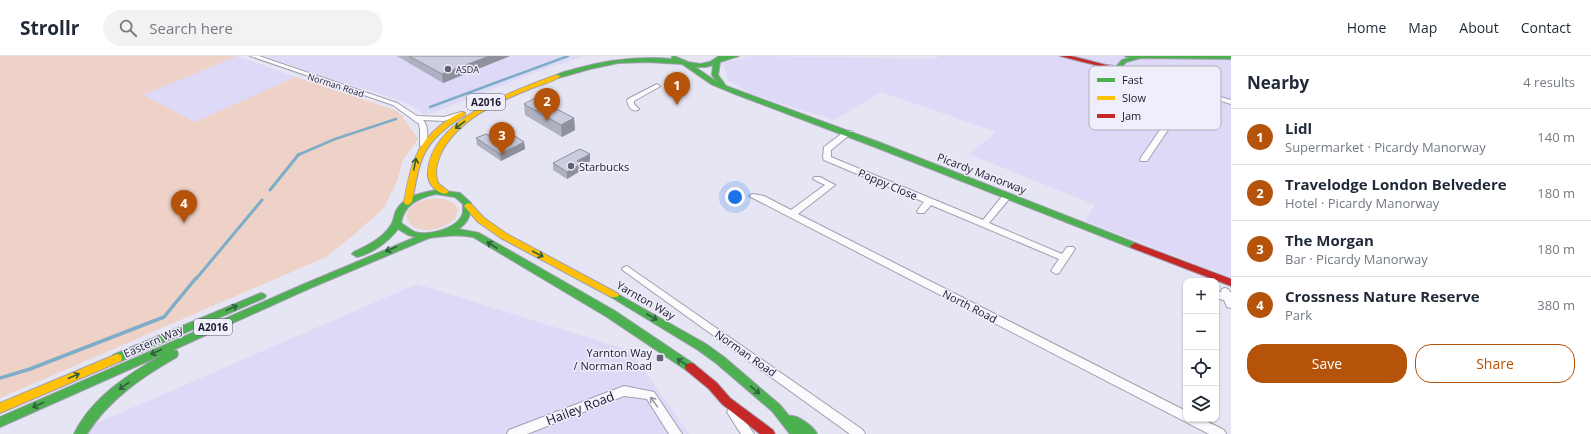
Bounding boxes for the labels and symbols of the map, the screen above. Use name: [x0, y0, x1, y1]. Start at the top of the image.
place label: ASDA: [456, 63, 479, 76]
marker: ASDA: [443, 64, 453, 74]
legend: [1089, 66, 1221, 130]
street label: Norman Road: [306, 70, 366, 100]
pin: 1: [664, 72, 690, 105]
text: Fast: [1122, 72, 1143, 87]
pin: 2: [534, 88, 560, 121]
text: Slow: [1122, 90, 1146, 105]
road number: A2016: [467, 94, 505, 110]
text: Jam: [1121, 108, 1141, 123]
one-way arrow: [455, 121, 466, 129]
pin: 3: [489, 122, 515, 155]
street label: Picardy Manorway: [935, 149, 1029, 197]
one-way arrow: [412, 158, 420, 171]
place label: Starbucks: [579, 159, 629, 174]
marker: Starbucks: [566, 161, 576, 171]
street label: Poppy Close: [856, 165, 920, 203]
your location: [725, 187, 745, 207]
pin: 4: [171, 190, 197, 223]
one-way arrow: [486, 240, 498, 248]
one-way arrow: [385, 246, 397, 254]
one-way arrow: [532, 251, 544, 259]
street label: Yarnton Way: [614, 277, 678, 323]
street label: North Road: [940, 286, 1000, 326]
one-way arrow: [226, 304, 238, 311]
one-way arrow: [646, 313, 658, 321]
road number: A2016: [194, 319, 232, 335]
street label: Eastern Way: [121, 321, 185, 361]
street label: Norman Road: [712, 326, 780, 380]
place label: Yarnton Way / Norman Road: [574, 345, 652, 373]
one-way arrow: [151, 349, 163, 357]
marker: Yarnton Way / Norman Road: [655, 353, 665, 363]
one-way arrow: [677, 358, 688, 366]
one-way arrow: [68, 372, 80, 379]
one-way arrow: [118, 381, 129, 390]
one-way arrow: [750, 386, 761, 395]
street label: Hailey Road: [543, 387, 617, 429]
one-way arrow: [650, 397, 658, 408]
one-way arrow: [32, 402, 44, 409]

